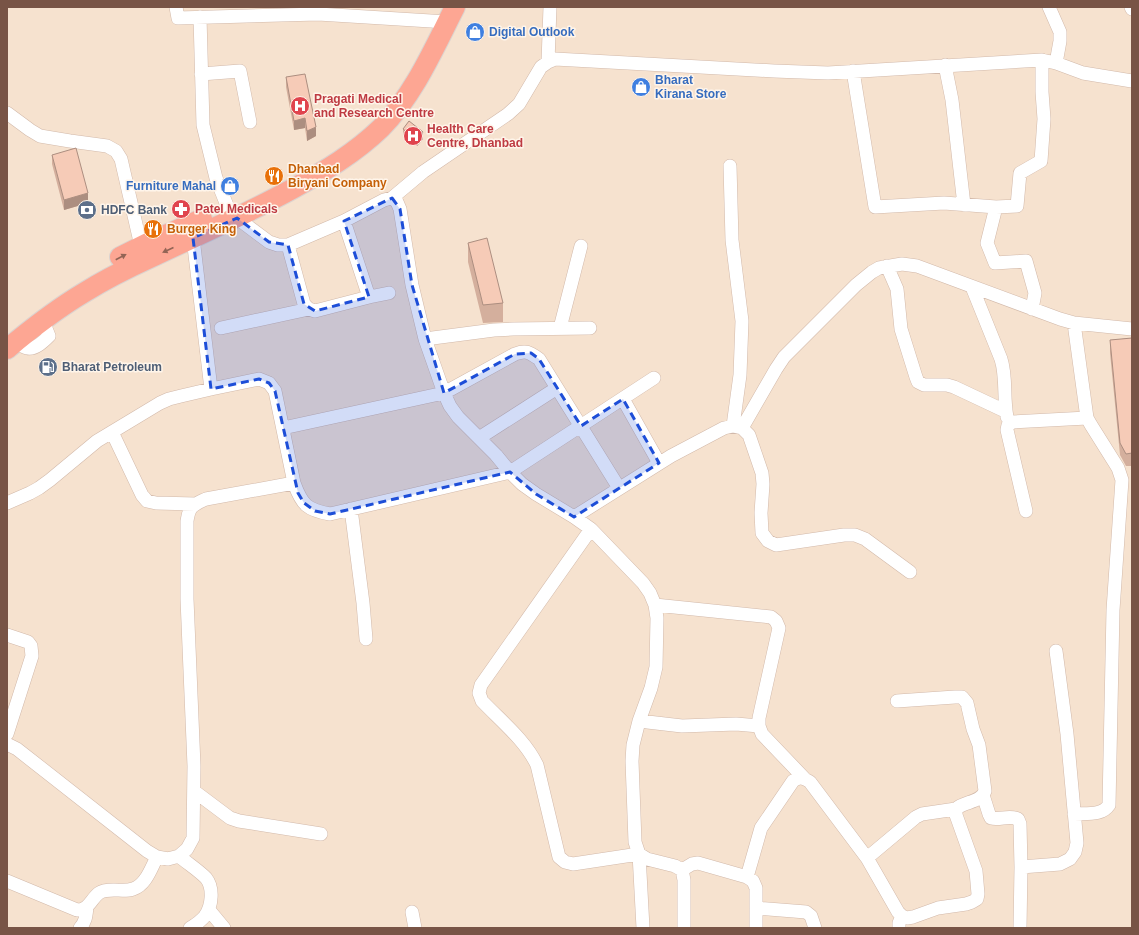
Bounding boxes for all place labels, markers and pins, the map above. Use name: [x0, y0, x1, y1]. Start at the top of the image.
shop icon: Digital Outlook: [464, 21, 486, 43]
place label: Digital Outlook: [489, 25, 575, 39]
place label: Bharat Kirana Store: [655, 73, 727, 101]
shop icon: Bharat Kirana Store: [630, 76, 652, 98]
place label: Pragati Medical and Research Centre: [314, 92, 434, 120]
hospital icon: Pragati Medical and Research Centre: [289, 95, 311, 117]
place label: Health Care Centre, Dhanbad: [427, 122, 523, 150]
hospital icon: Health Care Centre, Dhanbad: [402, 125, 424, 147]
place label: Dhanbad Biryani Company: [288, 162, 387, 190]
restaurant icon: Dhanbad Biryani Company: [263, 165, 285, 187]
shop icon: Furniture Mahal: [219, 175, 241, 197]
place label: Furniture Mahal: [126, 179, 216, 193]
pharmacy icon: Patel Medicals: [170, 198, 192, 220]
bank icon: HDFC Bank: [76, 199, 98, 221]
place label: Patel Medicals: [195, 202, 278, 216]
place label: HDFC Bank: [101, 203, 167, 217]
restaurant icon: Burger King: [142, 218, 164, 240]
place label: Burger King: [167, 222, 236, 236]
fuel station icon: Bharat Petroleum: [37, 356, 59, 378]
place label: Bharat Petroleum: [62, 360, 162, 374]

